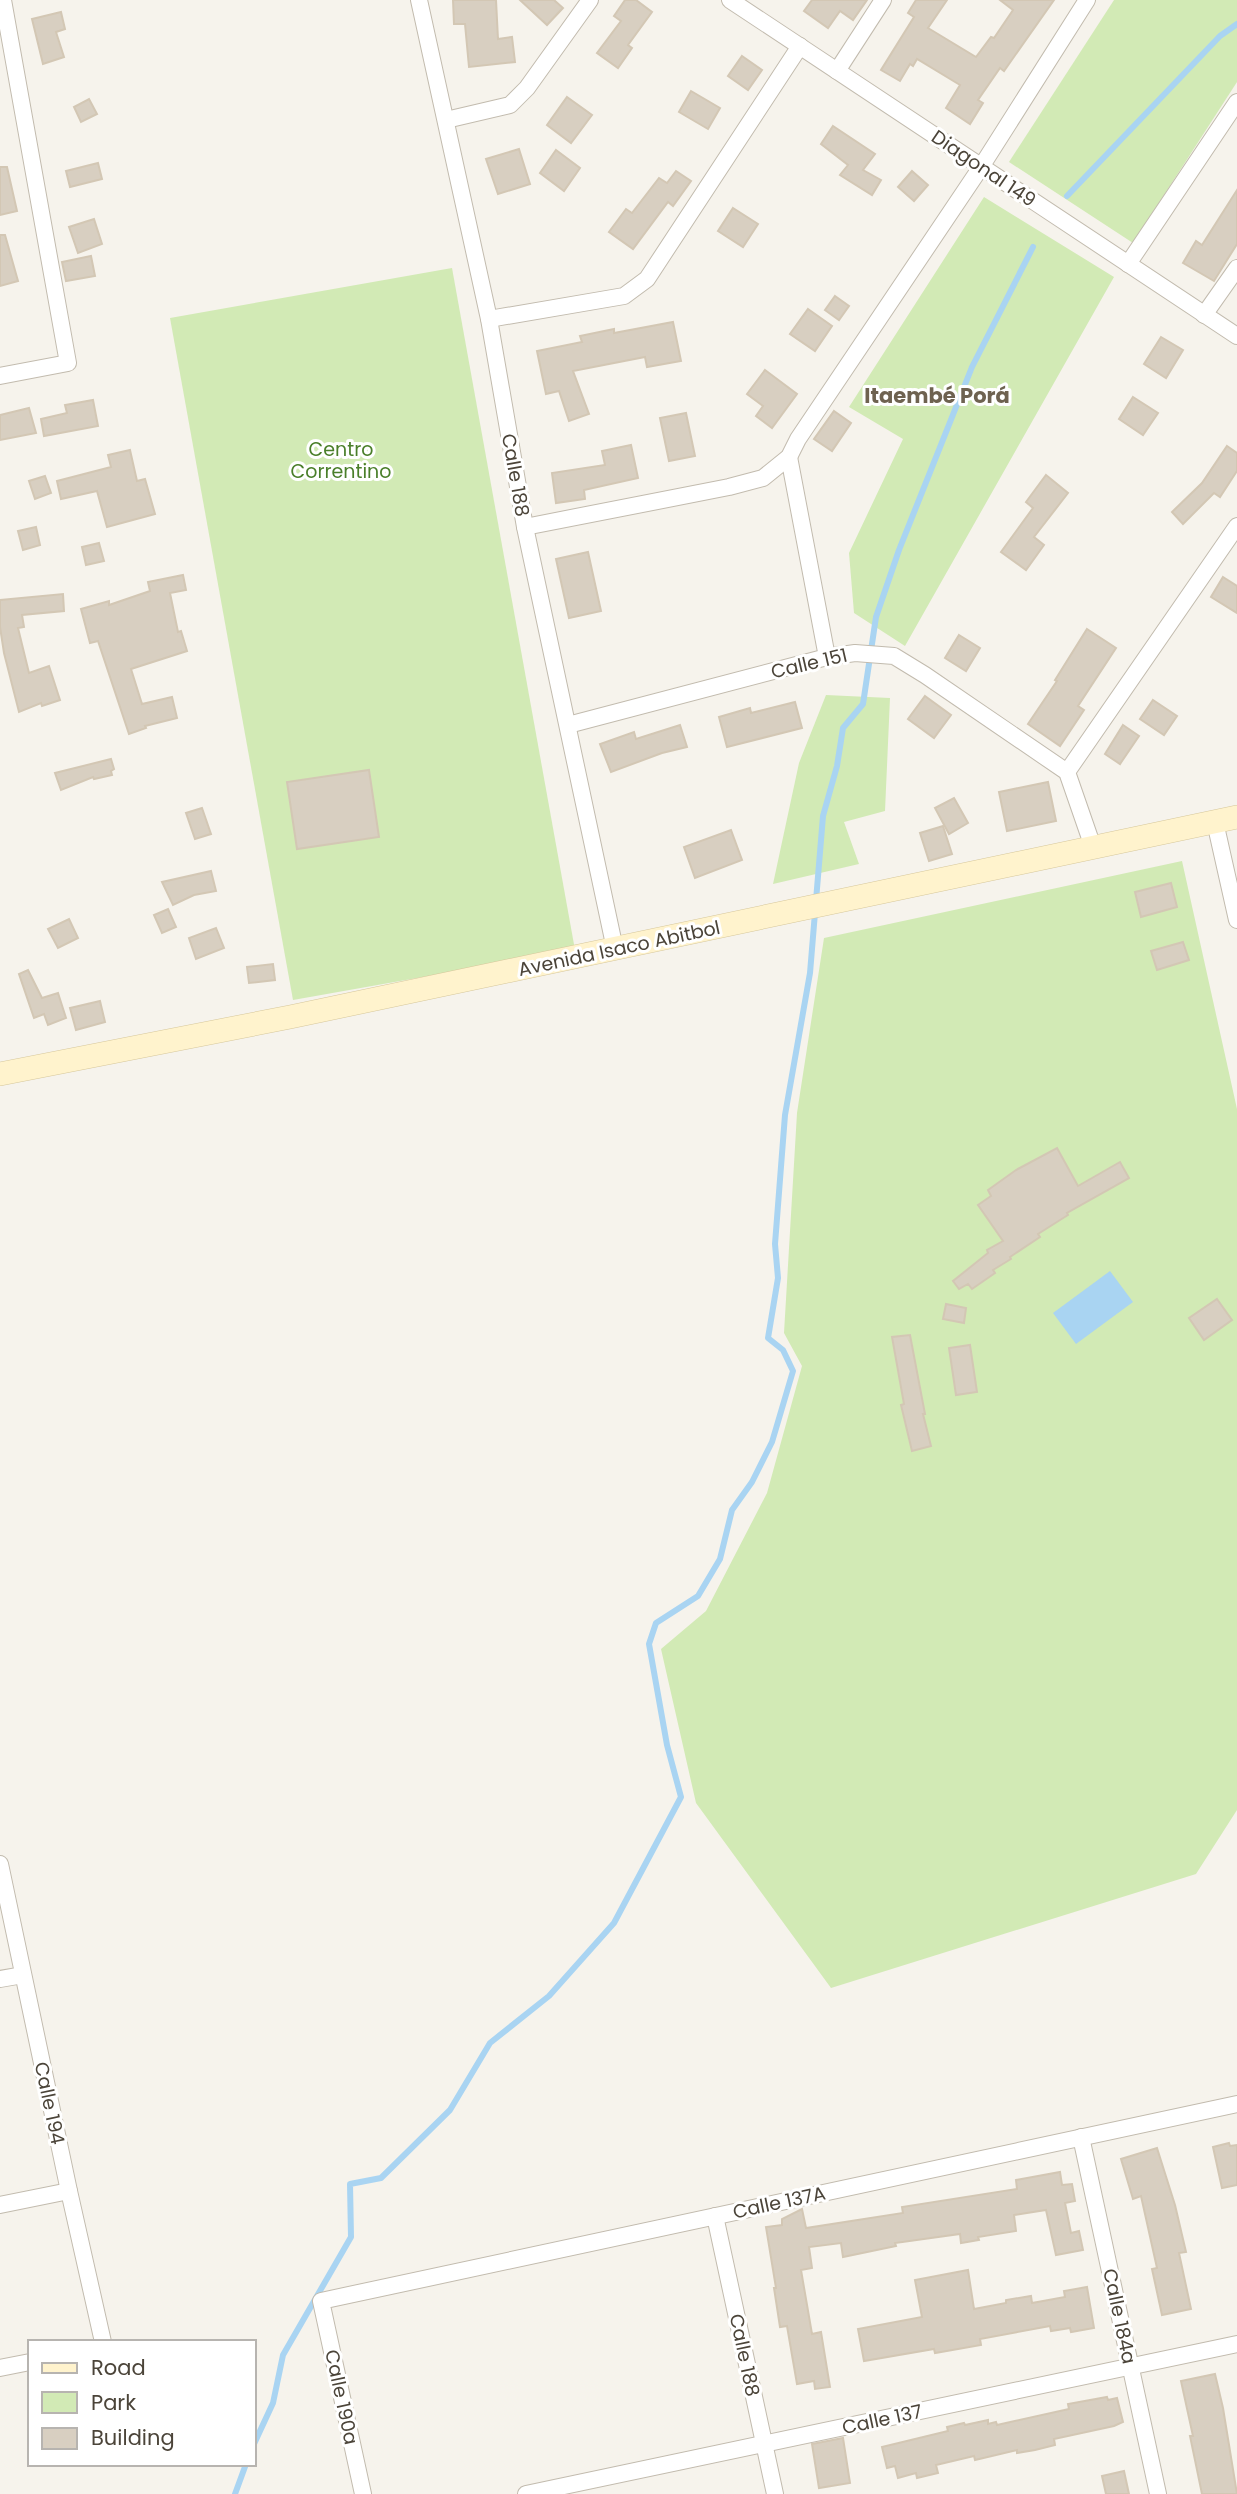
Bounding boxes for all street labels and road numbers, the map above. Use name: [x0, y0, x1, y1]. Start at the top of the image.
street label: Diagonal 149: [926, 123, 1041, 213]
street label: Calle 188: [495, 431, 536, 519]
street label: Calle 151: [768, 642, 850, 685]
street label: Avenida Isaco Abitbol: [516, 914, 723, 983]
street label: Calle 194: [28, 2059, 71, 2147]
street label: Calle 137A: [730, 2179, 828, 2225]
street label: Calle 184a: [1096, 2266, 1143, 2366]
street label: Calle 188: [723, 2311, 766, 2399]
street label: Calle 190a: [318, 2347, 365, 2447]
street label: Calle 137: [840, 2398, 925, 2441]

